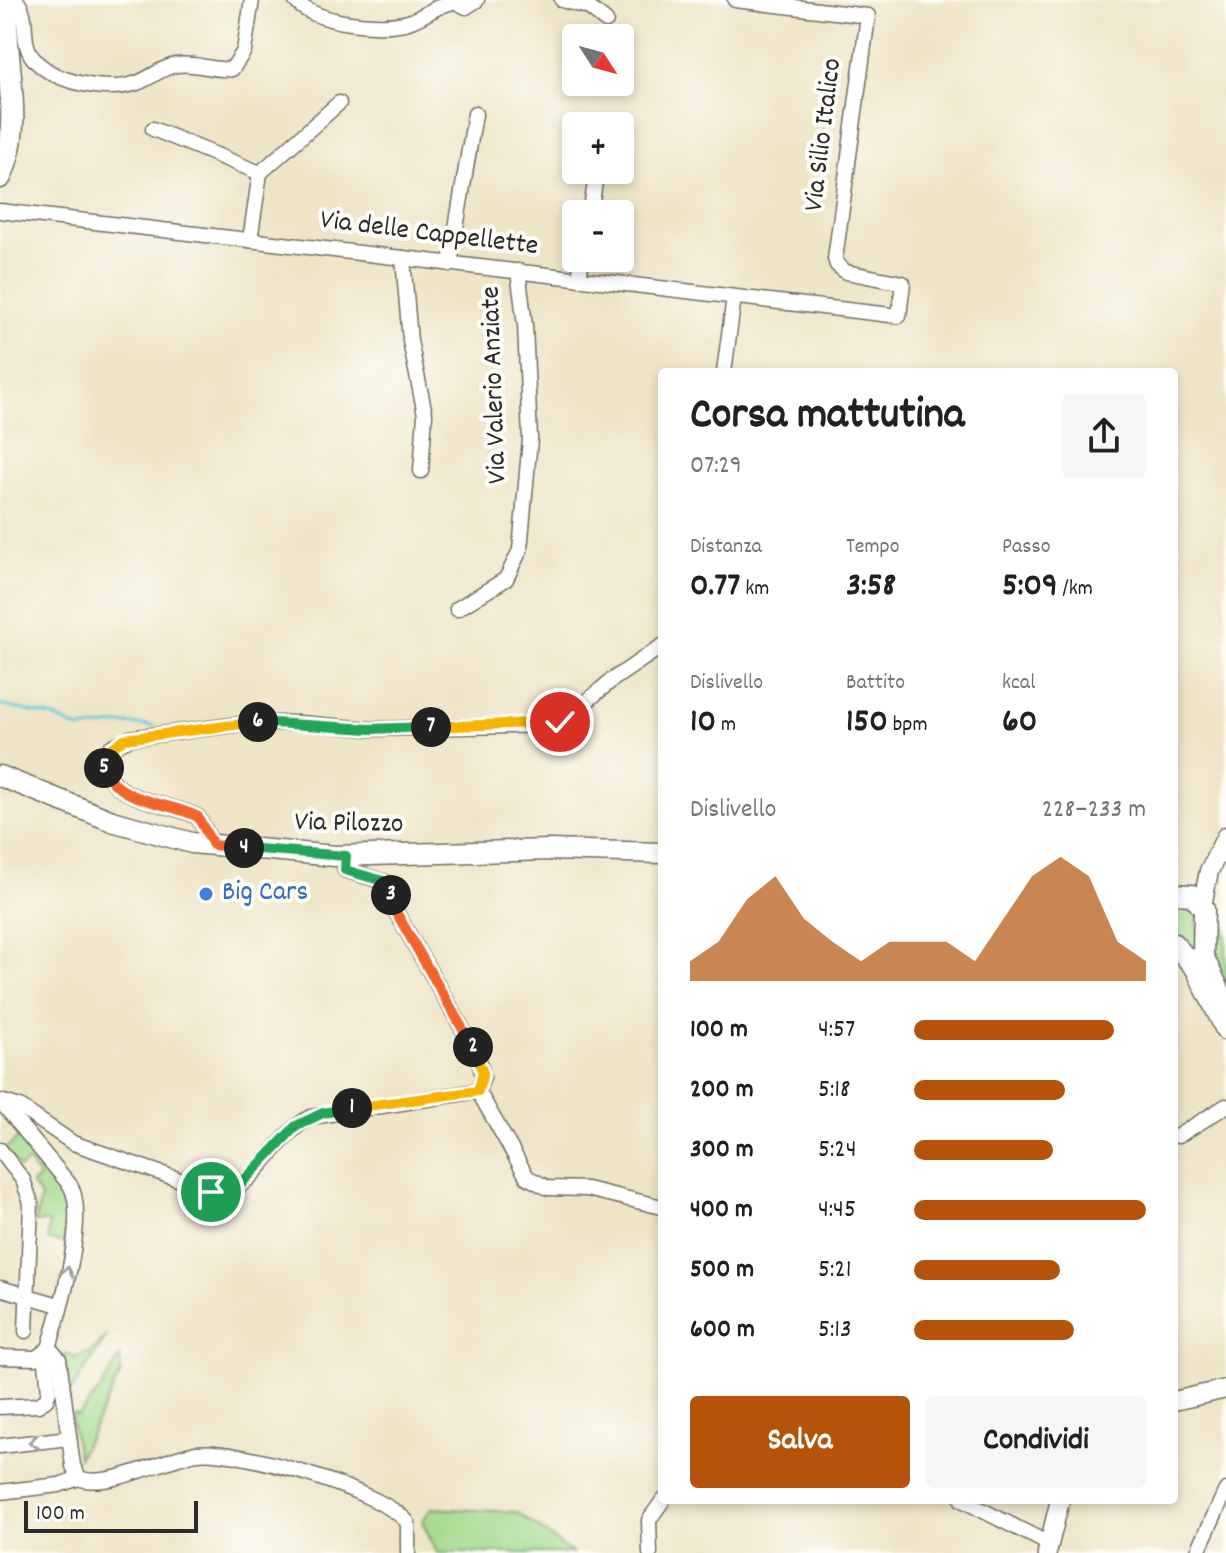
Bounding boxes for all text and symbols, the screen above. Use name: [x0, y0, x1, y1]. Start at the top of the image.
north arrow: [562, 24, 634, 96]
map controls: [562, 24, 634, 272]
street label: Via Silio Italico: [796, 56, 854, 214]
button: +: [562, 112, 634, 184]
button: −: [562, 200, 634, 272]
street label: Via delle Cappellette: [318, 202, 540, 268]
street label: Via Valerio Anziate: [473, 285, 519, 485]
text: Corsa mattutina: [690, 386, 964, 449]
button: share: [1062, 394, 1146, 478]
text: 07:29: [690, 448, 742, 485]
text: Distanza: [690, 532, 762, 563]
text: Tempo: [846, 532, 900, 563]
text: Passo: [1002, 532, 1051, 563]
text: 0.77: [690, 563, 740, 612]
text: 3:58: [846, 563, 896, 612]
text: 5:09: [1002, 563, 1058, 612]
text: km: [740, 574, 769, 605]
text: /km: [1058, 574, 1093, 605]
text: Dislivello: [690, 668, 763, 699]
text: Battito: [846, 668, 905, 699]
text: kcal: [1002, 668, 1035, 699]
pin: [526, 688, 594, 756]
text: 10: [690, 699, 716, 748]
text: 150: [846, 699, 888, 748]
text: 60: [1002, 699, 1037, 748]
icon: check: [538, 700, 582, 744]
pin: 6: [238, 702, 278, 742]
text: 6: [253, 706, 263, 737]
pin: 7: [411, 707, 451, 747]
text: m: [716, 710, 736, 741]
text: bpm: [888, 710, 928, 741]
text: 7: [427, 711, 435, 742]
pin: 5: [84, 748, 124, 788]
text: 5: [99, 752, 109, 783]
text: Dislivello: [690, 792, 776, 829]
text: 228–233 m: [1042, 792, 1146, 829]
street label: Via Pilozzo: [294, 804, 404, 846]
pin: 4: [224, 828, 264, 868]
text: 4: [239, 832, 249, 863]
place label: Big Cars: [222, 874, 308, 914]
pin: 3: [371, 875, 411, 915]
text: 3: [386, 879, 396, 910]
marker: Big Cars: [197, 885, 215, 903]
text: 100 m: [690, 1012, 748, 1049]
text: 4:57: [818, 1012, 855, 1049]
pin: 2: [453, 1027, 493, 1067]
text: 2: [468, 1031, 478, 1062]
text: 200 m: [690, 1072, 754, 1109]
text: 5:18: [818, 1072, 850, 1109]
pin: 1: [332, 1088, 372, 1128]
text: 1: [350, 1092, 354, 1123]
text: 300 m: [690, 1132, 754, 1169]
text: 5:24: [818, 1132, 857, 1169]
pin: [177, 1158, 245, 1226]
icon: arrive: [189, 1170, 233, 1214]
text: 400 m: [690, 1192, 753, 1229]
text: 4:45: [818, 1192, 856, 1229]
text: 500 m: [690, 1252, 754, 1289]
text: 5:21: [818, 1252, 851, 1289]
one-way arrow: [57, 1266, 74, 1280]
text: 600 m: [690, 1312, 755, 1349]
text: 5:13: [818, 1312, 852, 1349]
button: Salva: [690, 1396, 910, 1488]
button: Condividi: [926, 1396, 1146, 1488]
one-way arrow: [28, 1433, 41, 1450]
scale bar: [24, 1497, 198, 1533]
text: 100 m: [36, 1499, 85, 1530]

